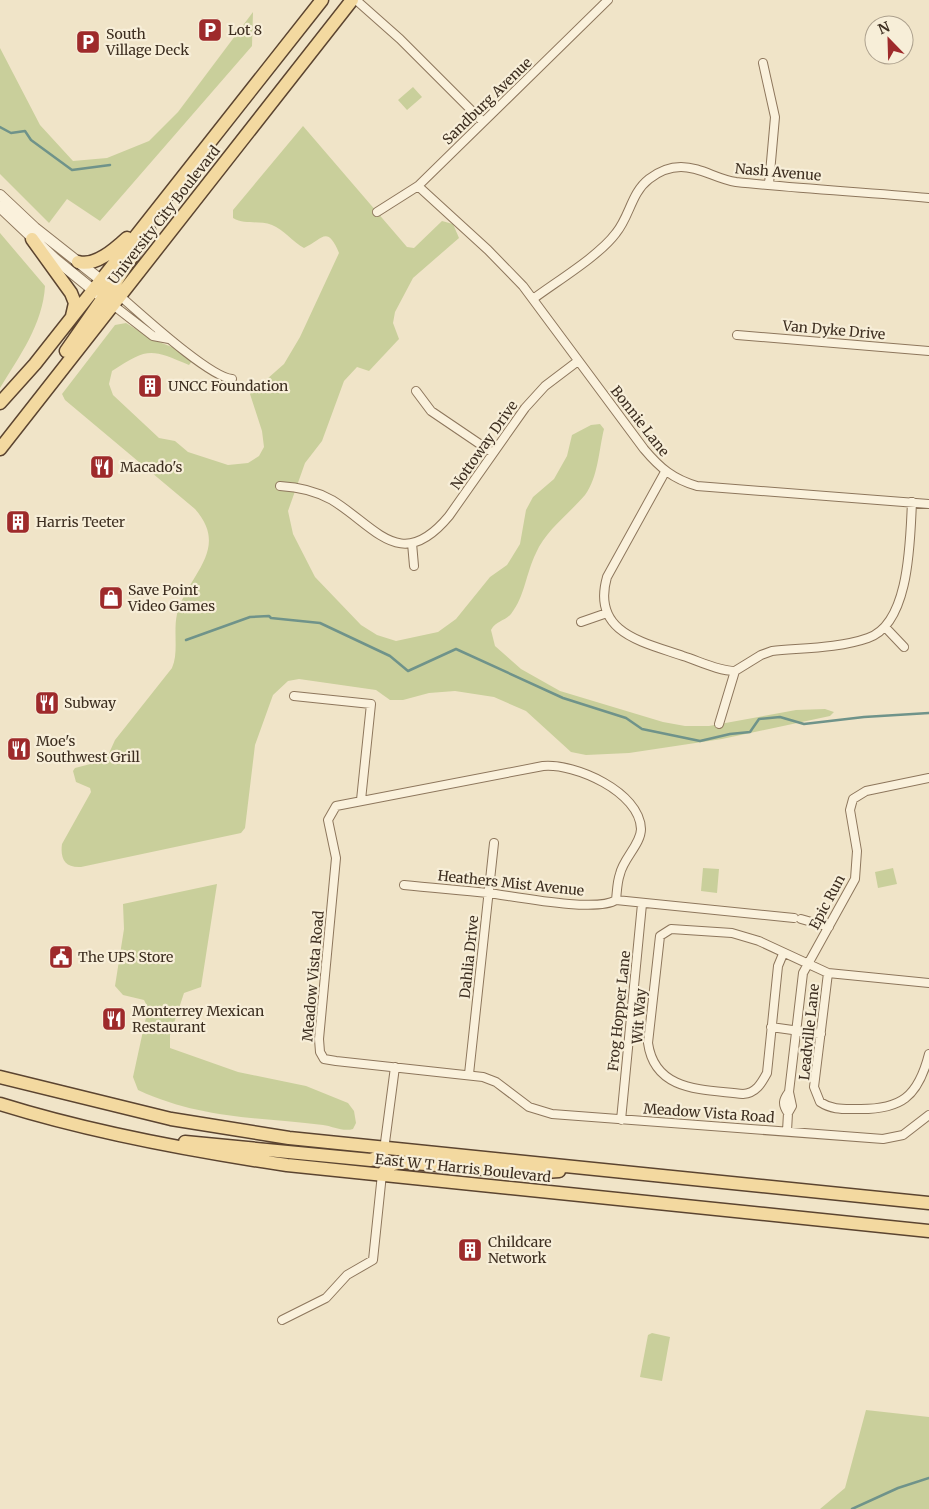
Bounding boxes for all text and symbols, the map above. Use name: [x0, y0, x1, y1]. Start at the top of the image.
north arrow: [864, 15, 914, 65]
parking icon: Lot 8: [197, 17, 223, 43]
text: N: [875, 18, 893, 38]
place label: Lot 8: [228, 21, 262, 39]
place label: South Village Deck: [105, 25, 189, 59]
parking icon: South Village Deck: [75, 29, 101, 55]
street label: Sandburg Avenue: [438, 54, 536, 148]
street label: University City Boulevard: [104, 141, 224, 288]
street label: Nash Avenue: [734, 159, 822, 185]
street label: Van Dyke Drive: [781, 316, 886, 343]
building icon: UNCC Foundation: [137, 373, 163, 399]
place label: UNCC Foundation: [168, 377, 288, 395]
street label: Bonnie Lane: [607, 382, 673, 460]
street label: Nottoway Drive: [447, 397, 521, 493]
restaurant icon: Macado's: [89, 454, 115, 480]
place label: Macado's: [120, 458, 182, 476]
building icon: Harris Teeter: [5, 509, 31, 535]
place label: Harris Teeter: [36, 513, 125, 531]
place label: Save Point Video Games: [127, 581, 215, 615]
shop icon: Save Point Video Games: [98, 585, 124, 611]
restaurant icon: Subway: [34, 690, 60, 716]
place label: Subway: [64, 694, 117, 712]
place label: Moe's Southwest Grill: [36, 732, 141, 766]
restaurant icon: Moe's Southwest Grill: [6, 736, 32, 762]
street label: Heathers Mist Avenue: [437, 866, 585, 900]
street label: Epic Run: [805, 871, 849, 933]
street label: Meadow Vista Road: [298, 909, 328, 1042]
street label: Dahlia Drive: [456, 915, 482, 999]
public building icon: The UPS Store: [48, 944, 74, 970]
place label: The UPS Store: [78, 948, 173, 966]
street label: Frog Hopper Lane: [604, 950, 634, 1072]
street label: Leadville Lane: [795, 983, 823, 1081]
street label: Wit Way: [628, 987, 650, 1045]
place label: Monterrey Mexican Restaurant: [132, 1002, 264, 1036]
restaurant icon: Monterrey Mexican Restaurant: [101, 1006, 127, 1032]
street label: Meadow Vista Road: [643, 1099, 776, 1127]
street label: East W T Harris Boulevard: [374, 1150, 553, 1186]
place label: Childcare Network: [488, 1233, 552, 1267]
building icon: Childcare Network: [457, 1237, 483, 1263]

